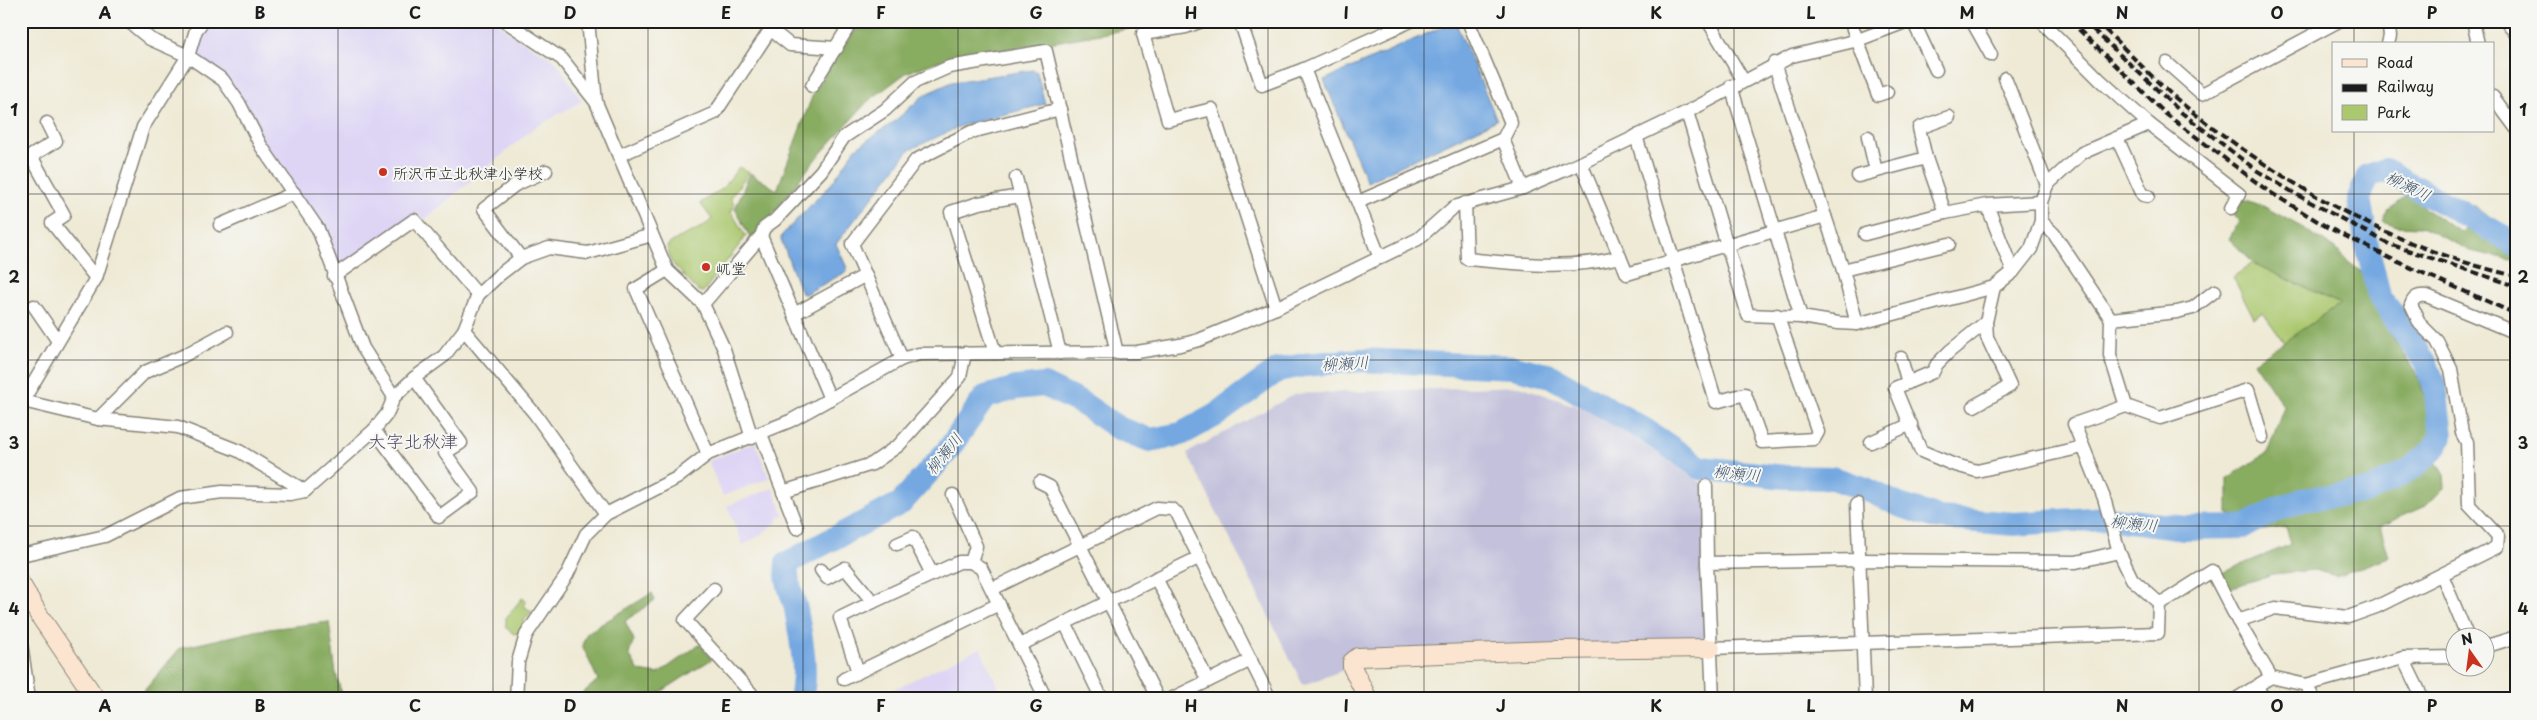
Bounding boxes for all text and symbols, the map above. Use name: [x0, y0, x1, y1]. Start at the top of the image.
text: A: [99, 0, 112, 24]
text: B: [255, 0, 266, 24]
text: C: [409, 0, 421, 24]
text: D: [564, 0, 576, 24]
text: E: [721, 0, 731, 24]
text: F: [876, 0, 886, 24]
text: G: [1029, 0, 1043, 24]
text: H: [1185, 0, 1197, 24]
text: I: [1343, 0, 1349, 24]
text: J: [1496, 0, 1506, 24]
text: K: [1650, 0, 1662, 24]
text: L: [1806, 0, 1816, 24]
text: M: [1959, 0, 1975, 24]
text: N: [2116, 0, 2128, 24]
text: O: [2271, 0, 2284, 24]
text: P: [2427, 0, 2438, 24]
legend: [2332, 42, 2494, 132]
text: Road: [2377, 50, 2413, 73]
text: Railway: [2377, 74, 2434, 97]
text: 1: [10, 97, 18, 121]
text: 1: [2519, 97, 2527, 121]
text: Park: [2377, 100, 2411, 123]
place label: 所沢市立北秋津小学校: [393, 161, 543, 184]
water label: 柳瀬川: [2382, 164, 2436, 206]
marker: 所沢市立北秋津小学校: [377, 166, 389, 178]
place label: 屼堂: [716, 256, 746, 279]
marker: 屼堂: [700, 261, 712, 273]
text: 2: [8, 264, 20, 288]
text: 2: [2517, 264, 2529, 288]
water label: 柳瀬川: [1320, 349, 1370, 375]
district label: 大字北秋津: [368, 427, 458, 454]
water label: 柳瀬川: [919, 427, 967, 479]
text: 3: [9, 430, 19, 454]
text: 3: [2518, 430, 2528, 454]
water label: 柳瀬川: [1712, 458, 1762, 486]
water label: 柳瀬川: [2109, 508, 2159, 536]
text: 4: [9, 596, 20, 620]
text: 4: [2518, 596, 2529, 620]
text: N: [2459, 627, 2475, 650]
north arrow: [2444, 628, 2494, 678]
text: A: [99, 693, 112, 717]
text: B: [255, 693, 266, 717]
text: C: [409, 693, 421, 717]
text: D: [564, 693, 576, 717]
text: E: [721, 693, 731, 717]
text: F: [876, 693, 886, 717]
text: G: [1029, 693, 1043, 717]
text: H: [1185, 693, 1197, 717]
text: I: [1343, 693, 1349, 717]
text: J: [1496, 693, 1506, 717]
text: K: [1650, 693, 1662, 717]
text: L: [1806, 693, 1816, 717]
text: M: [1959, 693, 1975, 717]
text: N: [2116, 693, 2128, 717]
text: O: [2271, 693, 2284, 717]
text: P: [2427, 693, 2438, 717]

